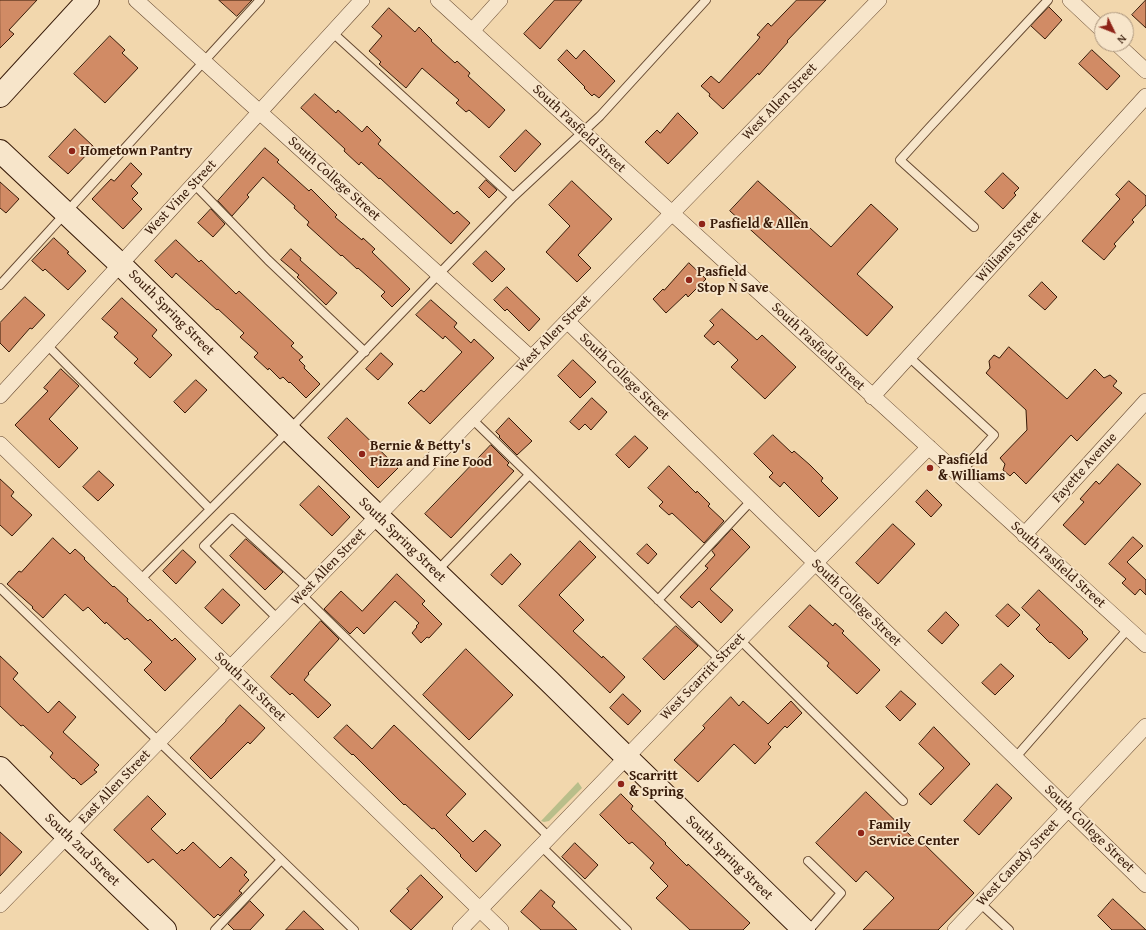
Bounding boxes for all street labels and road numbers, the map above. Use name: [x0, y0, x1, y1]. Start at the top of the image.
street label: West Allen Street: [739, 60, 821, 144]
street label: South Pasfield Street: [529, 81, 629, 177]
street label: South College Street: [284, 133, 384, 225]
street label: West Vine Street: [142, 157, 220, 239]
street label: Williams Street: [973, 208, 1045, 286]
street label: South Spring Street: [124, 266, 218, 360]
street label: West Allen Street: [513, 292, 595, 376]
street label: South Pasfield Street: [768, 299, 868, 395]
street label: South College Street: [575, 330, 673, 424]
street label: Fayette Avenue: [1049, 429, 1121, 507]
street label: South Spring Street: [355, 494, 449, 586]
street label: South Pasfield Street: [1007, 518, 1109, 612]
street label: West Allen Street: [288, 525, 370, 609]
street label: South College Street: [807, 556, 905, 650]
street label: West Scarritt Street: [657, 630, 749, 724]
street label: South 1st Street: [211, 649, 289, 725]
street label: East Allen Street: [75, 746, 155, 828]
street label: South College Street: [1040, 782, 1138, 876]
street label: South 2nd Street: [41, 810, 123, 890]
street label: South Spring Street: [682, 812, 776, 904]
street label: West Canedy Street: [973, 816, 1063, 910]

